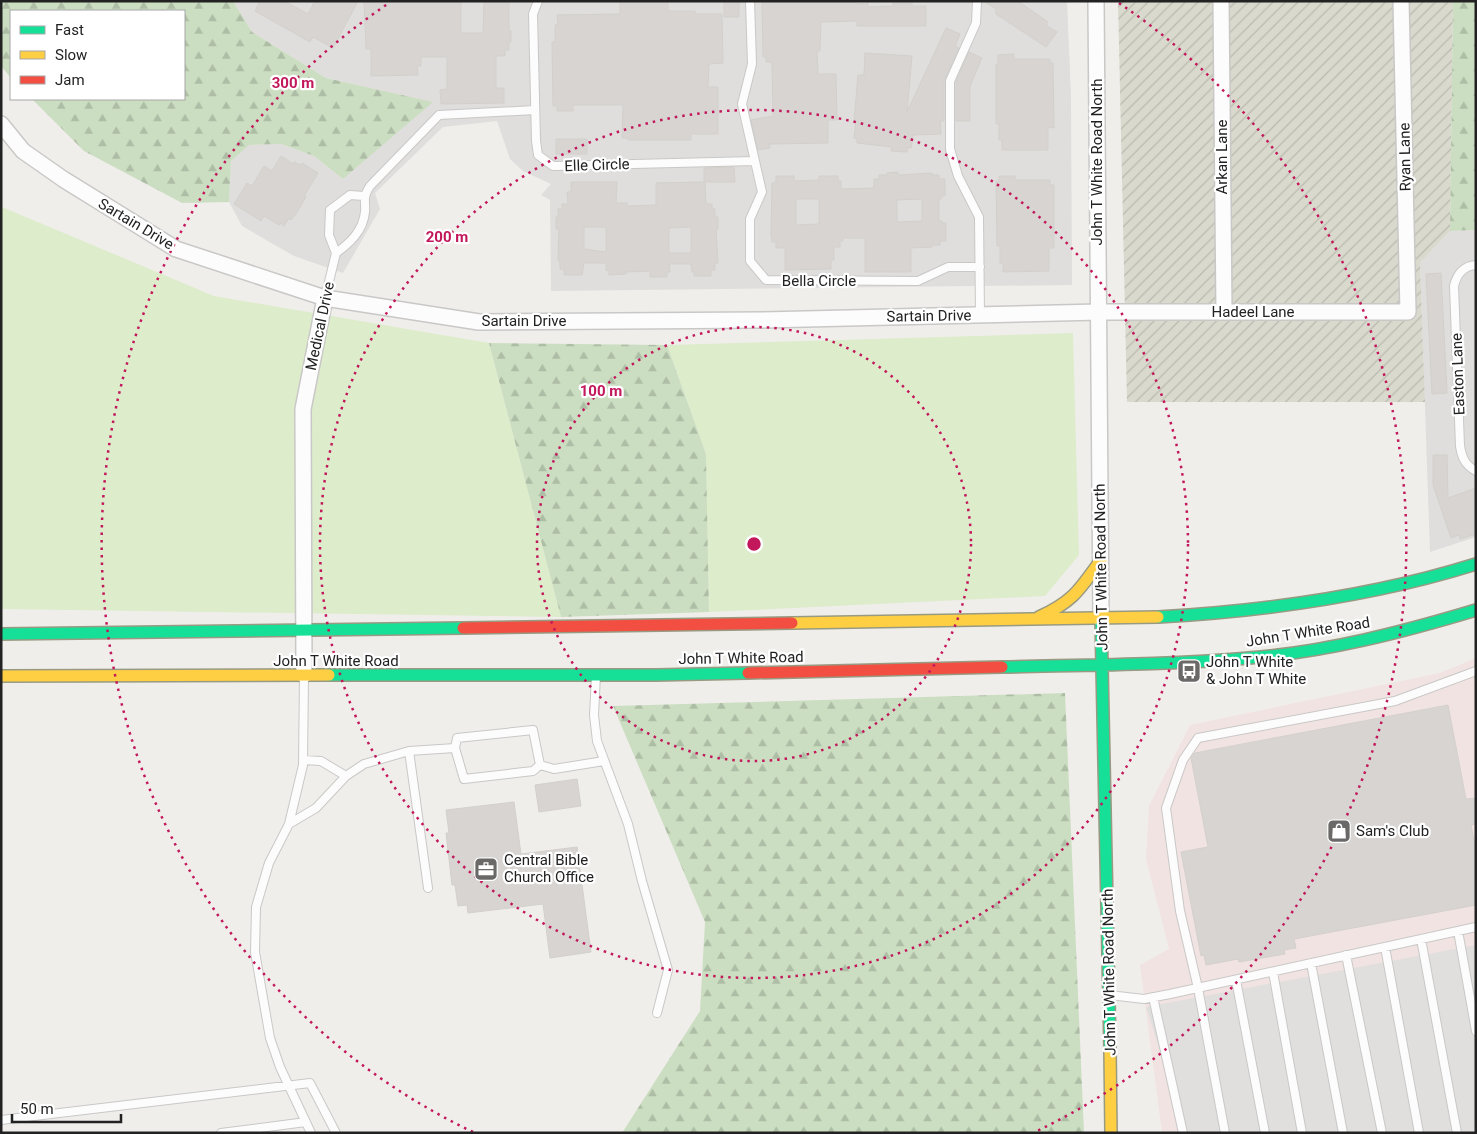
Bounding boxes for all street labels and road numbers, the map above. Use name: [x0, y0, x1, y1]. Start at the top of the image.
street label: John T White Road North: [1088, 79, 1106, 246]
street label: Arkan Lane: [1213, 119, 1231, 195]
street label: Ryan Lane: [1395, 122, 1415, 192]
street label: Elle Circle: [564, 155, 630, 175]
street label: Sartain Drive: [95, 194, 177, 254]
street label: Bella Circle: [782, 272, 856, 290]
street label: Medical Drive: [302, 280, 338, 372]
street label: Hadeel Lane: [1211, 303, 1295, 321]
street label: Sartain Drive: [886, 306, 972, 326]
street label: Sartain Drive: [482, 312, 567, 330]
street label: Easton Lane: [1448, 333, 1468, 415]
street label: John T White Road North: [1091, 483, 1111, 651]
street label: John T White Road: [1245, 613, 1371, 651]
street label: John T White Road: [678, 648, 804, 668]
street label: John T White Road: [273, 652, 399, 670]
street label: John T White Road North: [1099, 888, 1119, 1056]

